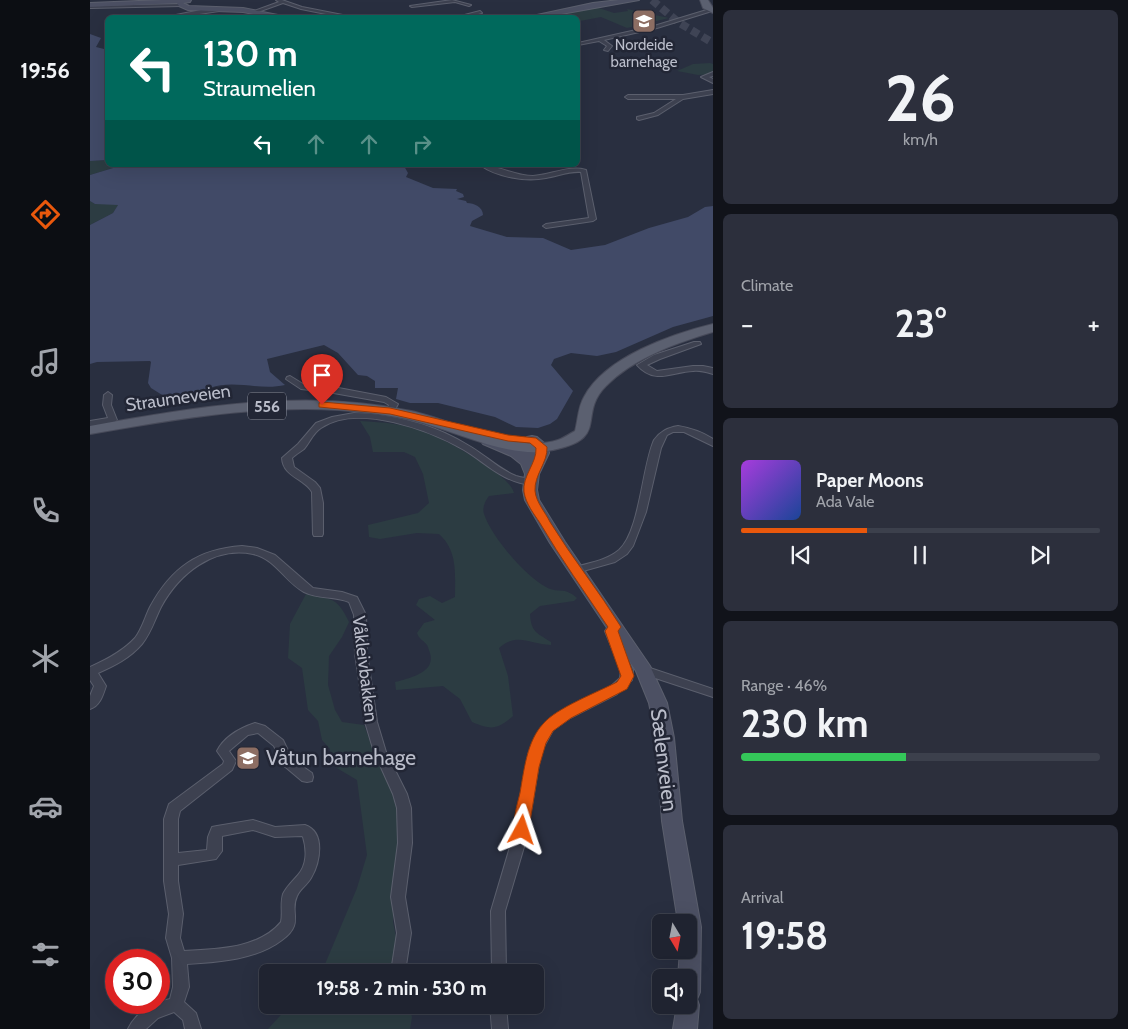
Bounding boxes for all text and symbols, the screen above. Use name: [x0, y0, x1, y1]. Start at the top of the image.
school or university icon: Nordeide barnehage: [631, 8, 657, 34]
text: 130 m: [203, 32, 298, 75]
icon: left: [120, 35, 185, 100]
place label: Nordeide barnehage: [611, 36, 678, 71]
text: 19:56: [20, 57, 70, 84]
text: 26: [885, 58, 956, 137]
text: Straumelien: [203, 75, 316, 102]
icon: left: [249, 130, 277, 158]
icon: ahead: [302, 130, 330, 158]
icon: ahead: [355, 130, 383, 158]
icon: right: [408, 130, 436, 158]
text: km/h: [903, 130, 938, 149]
icon: directions: [28, 197, 63, 232]
text: Climate: [741, 276, 793, 295]
text: 23°: [895, 300, 946, 347]
text: −: [741, 307, 753, 341]
text: +: [1088, 307, 1100, 341]
icon: music: [28, 345, 63, 380]
pin: [301, 354, 343, 405]
icon: arrive: [308, 361, 336, 389]
street label: Straumeveien: [124, 380, 232, 416]
road number: 556: [248, 392, 286, 420]
text: Paper Moons: [816, 469, 924, 492]
text: Ada Vale: [816, 492, 875, 511]
icon: phone: [28, 493, 63, 528]
icon: previous: [787, 541, 815, 569]
icon: pause: [906, 541, 934, 569]
icon: next: [1026, 541, 1054, 569]
street label: Våkleivbakken: [348, 615, 382, 723]
icon: climate: [28, 641, 63, 676]
text: Range · 46%: [741, 676, 827, 695]
text: 230 km: [741, 700, 868, 747]
street label: Sælenveien: [646, 707, 683, 813]
school or university icon: Våtun barnehage: [235, 745, 261, 771]
place label: Våtun barnehage: [266, 745, 416, 770]
icon: car: [28, 789, 63, 824]
position arrow: [495, 803, 547, 855]
text: Arrival: [741, 888, 784, 907]
text: 19:58: [741, 912, 828, 959]
north arrow: [652, 914, 698, 959]
map controls: [652, 914, 697, 1014]
icon: filters: [28, 937, 63, 972]
speed limit sign: 30: [105, 949, 170, 1014]
button: sound: [652, 969, 697, 1014]
text: 19:58 · 2 min · 530 m: [316, 977, 487, 1000]

